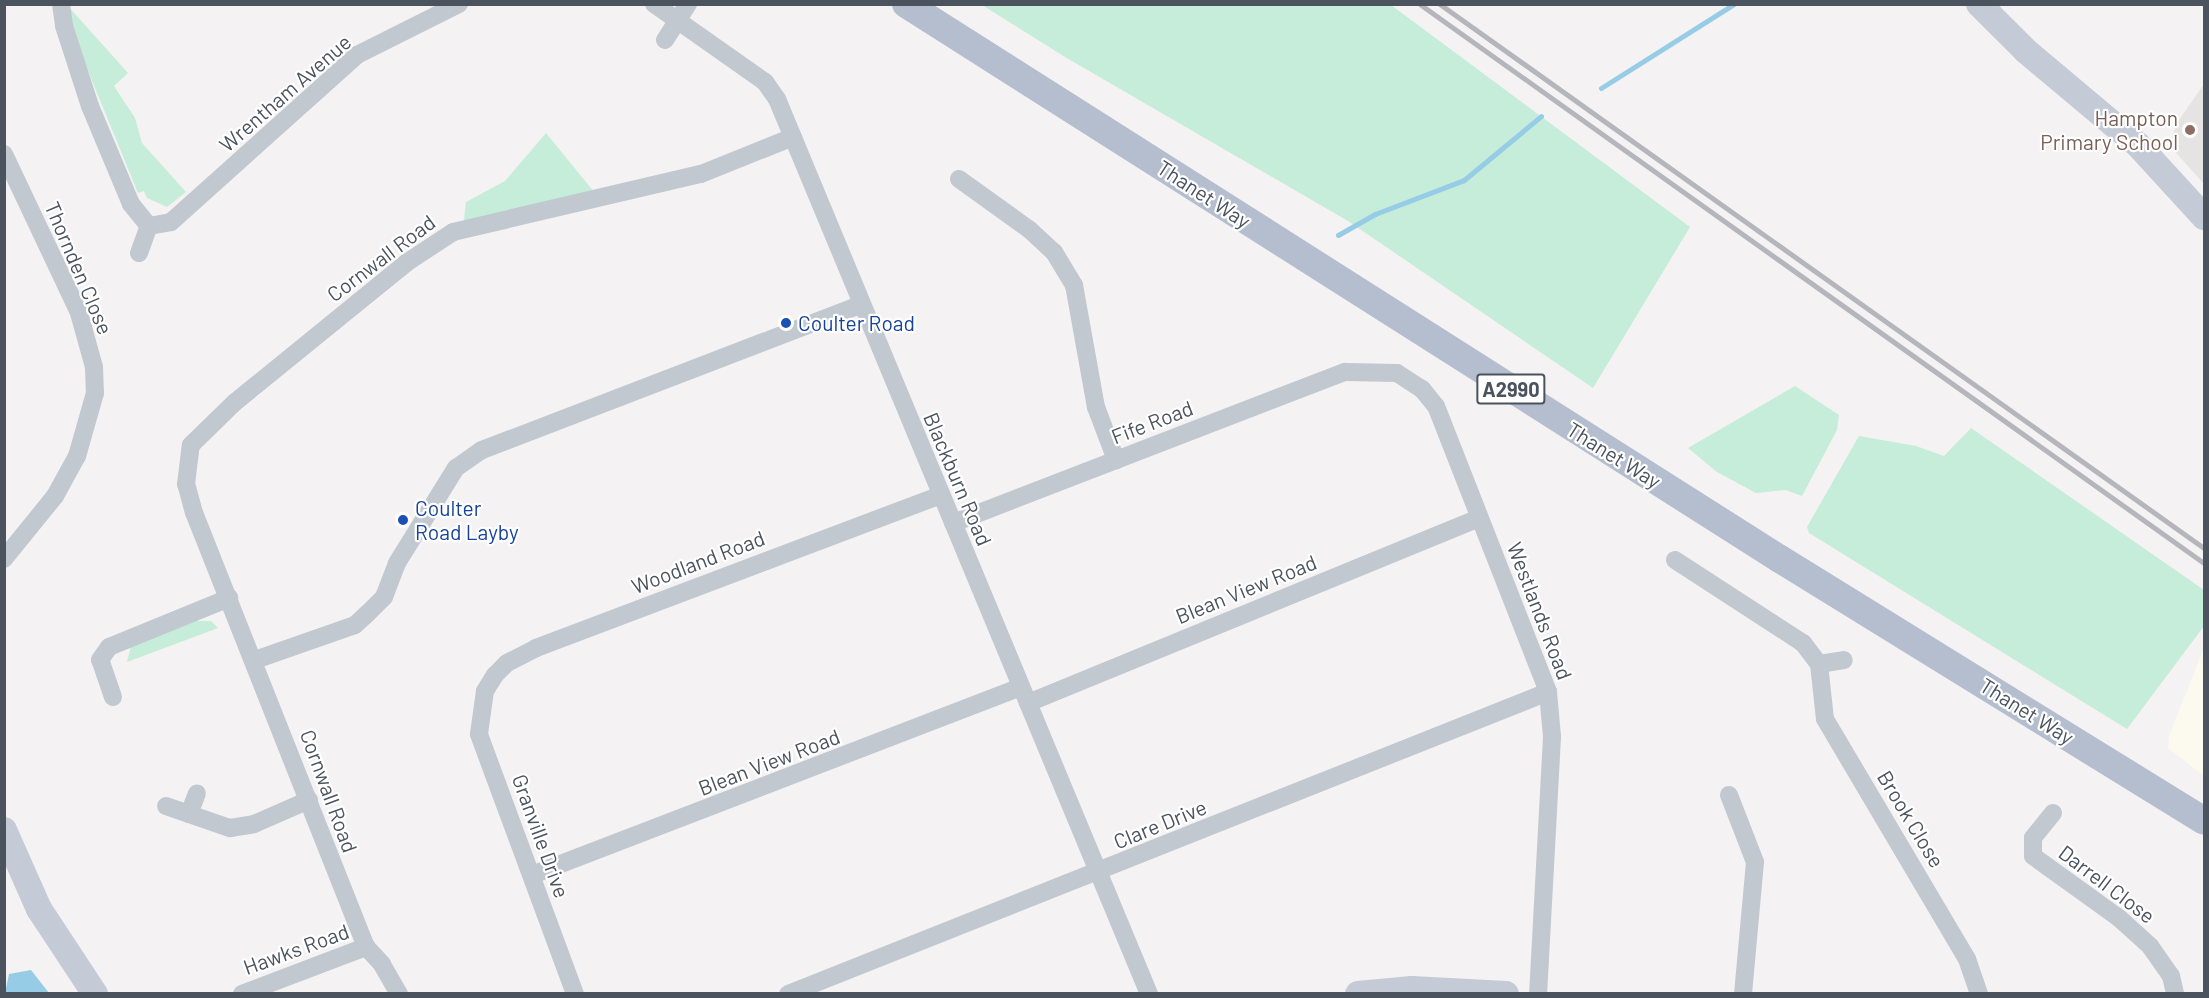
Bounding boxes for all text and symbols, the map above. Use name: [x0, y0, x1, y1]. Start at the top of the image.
street label: Wrentham Avenue: [214, 29, 356, 157]
place label: Hampton Primary School: [2040, 105, 2178, 155]
marker: Hampton Primary School: [2183, 123, 2197, 137]
street label: Thanet Way: [1153, 155, 1255, 233]
street label: Thornden Close: [40, 198, 118, 338]
street label: Cornwall Road: [322, 209, 440, 307]
place label: Coulter Road: [798, 310, 915, 336]
marker: Coulter Road: [779, 316, 793, 330]
road number: A2990: [1475, 372, 1547, 406]
street label: Fife Road: [1108, 395, 1196, 449]
street label: Blackburn Road: [919, 408, 997, 550]
street label: Thanet Way: [1562, 416, 1666, 494]
place label: Coulter Road Layby: [415, 495, 519, 545]
marker: Coulter Road Layby: [396, 513, 410, 527]
street label: Woodland Road: [628, 525, 768, 599]
street label: Westlands Road: [1502, 539, 1578, 683]
street label: Blean View Road: [1172, 549, 1320, 629]
street label: Thanet Way: [1975, 672, 2079, 750]
street label: Blean View Road: [695, 723, 843, 801]
street label: Cornwall Road: [295, 726, 363, 856]
street label: Brook Close: [1872, 766, 1950, 872]
street label: Granville Drive: [507, 771, 575, 901]
street label: Clare Drive: [1110, 794, 1210, 854]
street label: Darrell Close: [2054, 840, 2160, 928]
street label: Hawks Road: [240, 918, 352, 980]

